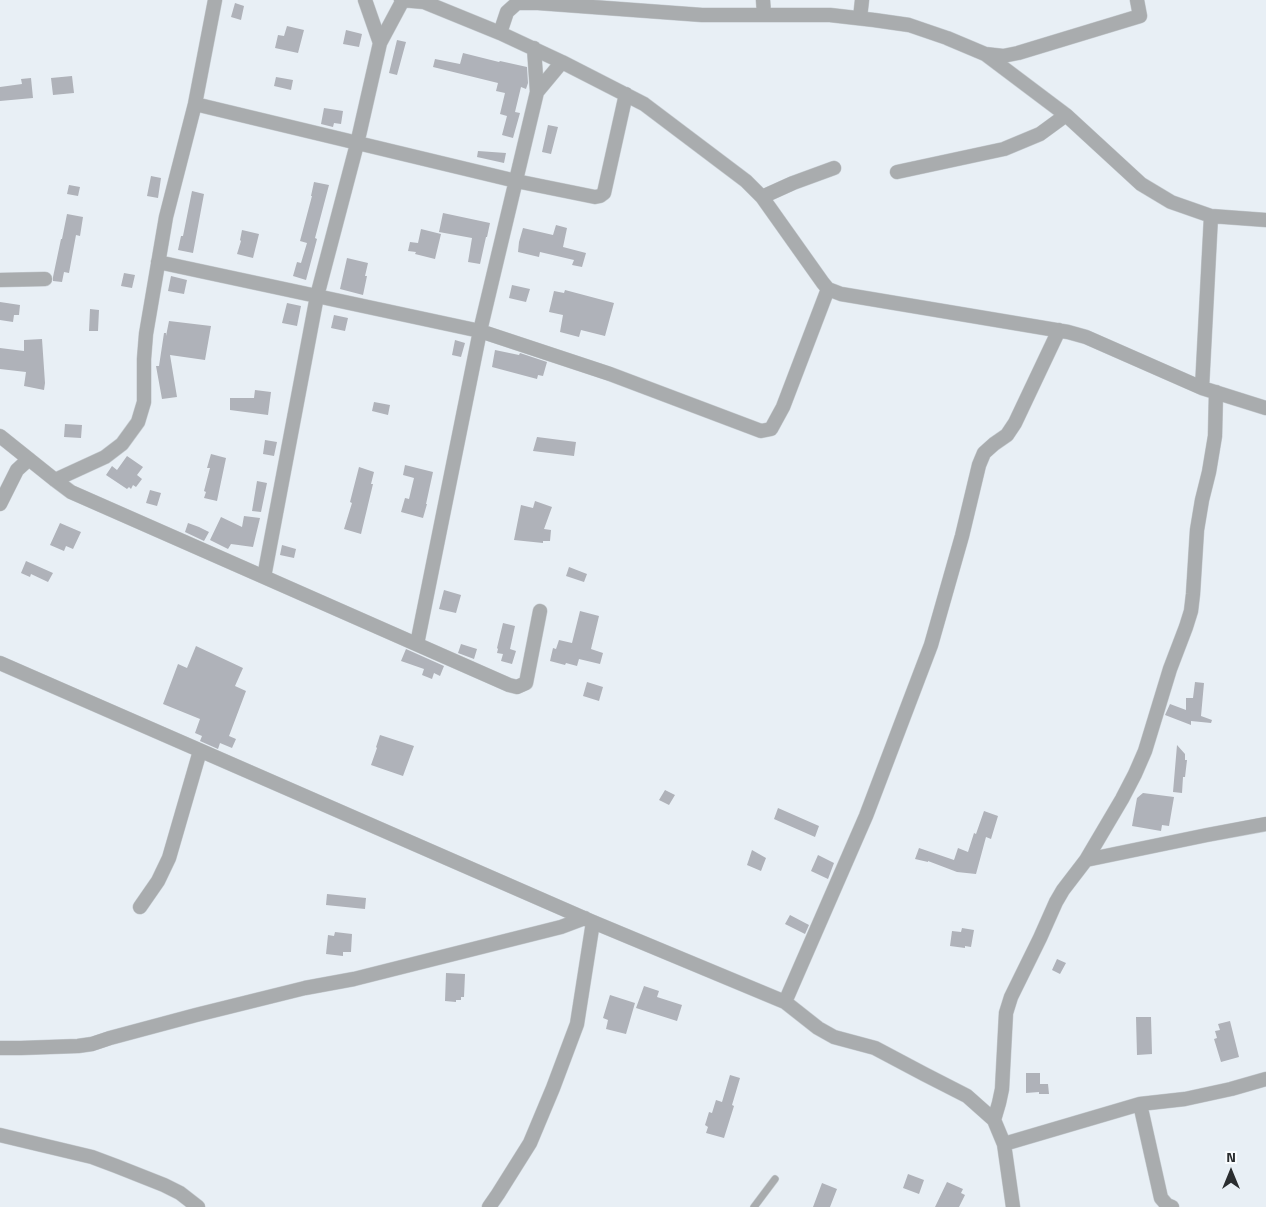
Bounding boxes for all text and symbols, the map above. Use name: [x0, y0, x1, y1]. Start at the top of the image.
text: N: [1226, 1146, 1236, 1167]
north arrow: [1206, 1147, 1256, 1197]

